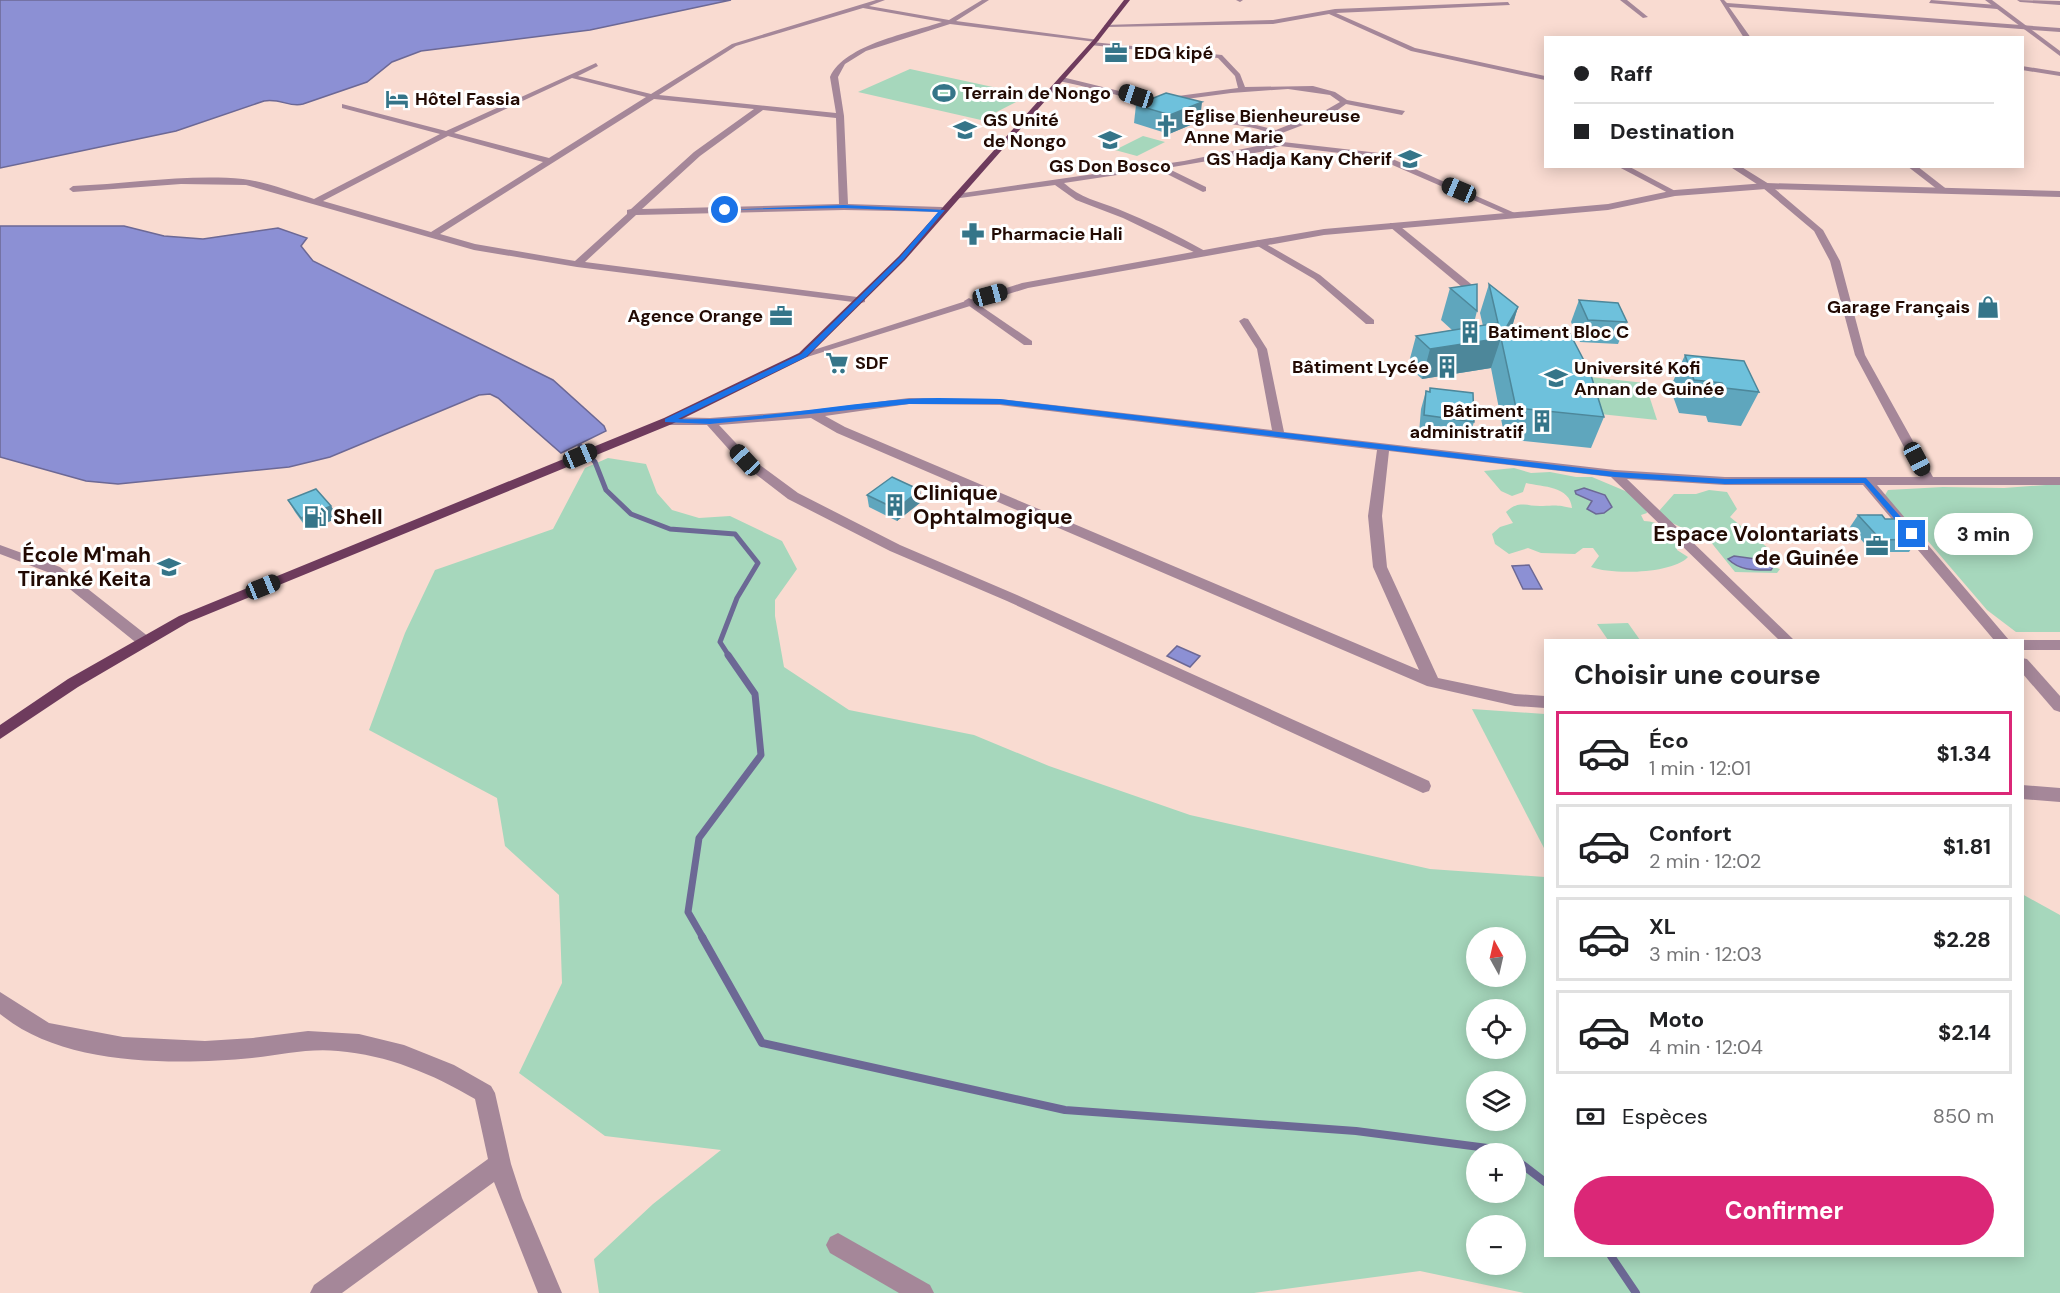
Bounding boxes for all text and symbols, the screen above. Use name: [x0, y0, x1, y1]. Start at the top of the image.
office icon: EDG kipé: [1103, 40, 1129, 66]
place label: EDG kipé: [1134, 41, 1214, 65]
text: Raff: [1610, 59, 1653, 88]
sports icon: Terrain de Nongo: [931, 80, 957, 106]
place label: Terrain de Nongo: [962, 81, 1111, 105]
car: [1116, 82, 1156, 110]
hotel icon: Hôtel Fassia: [384, 86, 410, 112]
place label: Hôtel Fassia: [415, 87, 520, 111]
place label: Eglise Bienheureuse Anne Marie: [1184, 104, 1361, 149]
place label: GS Unité de Nongo: [983, 108, 1066, 153]
church icon: Eglise Bienheureuse Anne Marie: [1153, 113, 1179, 139]
school or university icon: GS Unité de Nongo: [952, 117, 978, 143]
text: Destination: [1610, 117, 1735, 146]
school or university icon: GS Don Bosco: [1097, 127, 1123, 153]
school or university icon: GS Hadja Kany Cherif: [1397, 146, 1423, 172]
place label: GS Hadja Kany Cherif: [1206, 147, 1392, 171]
place label: GS Don Bosco: [1049, 154, 1171, 178]
car: [1439, 175, 1479, 205]
route start: [711, 196, 738, 223]
pharmacy icon: Pharmacie Hali: [960, 221, 986, 247]
place label: Pharmacie Hali: [991, 222, 1123, 246]
car: [970, 282, 1010, 308]
shop icon: Garage Français: [1975, 294, 2001, 320]
place label: Garage Français: [1827, 295, 1970, 319]
office icon: Agence Orange: [768, 303, 794, 329]
place label: Agence Orange: [628, 304, 763, 328]
building icon: Batiment Bloc C: [1457, 319, 1483, 345]
place label: Batiment Bloc C: [1488, 320, 1629, 344]
supermarket icon: SDF: [824, 350, 850, 376]
place label: SDF: [855, 351, 889, 375]
building icon: Bâtiment Lycée: [1434, 354, 1460, 380]
place label: Bâtiment Lycée: [1292, 355, 1429, 379]
place label: Université Kofi Annan de Guinée: [1574, 356, 1725, 401]
school or university icon: Université Kofi Annan de Guinée: [1543, 365, 1569, 391]
place label: Bâtiment administratif: [1409, 399, 1524, 444]
building icon: Bâtiment administratif: [1529, 408, 1555, 434]
car: [1901, 439, 1933, 479]
car: [560, 441, 600, 471]
car: [726, 441, 764, 479]
place label: Clinique Ophtalmogique: [913, 479, 1073, 531]
building icon: Clinique Ophtalmogique: [882, 492, 908, 518]
place label: Shell: [333, 503, 383, 531]
fuel station icon: Shell: [302, 504, 328, 530]
callout: 3 min: [1933, 513, 2032, 555]
place label: Espace Volontariats de Guinée: [1653, 520, 1859, 572]
route end: [1898, 520, 1925, 547]
text: 3 min: [1957, 521, 2010, 547]
office icon: Espace Volontariats de Guinée: [1864, 533, 1890, 559]
place label: École M'mah Tiranké Keita: [17, 541, 151, 593]
school or university icon: École M'mah Tiranké Keita: [156, 554, 182, 580]
car: [243, 572, 283, 602]
text: Choisir une course: [1574, 657, 1821, 692]
icon: car: [1577, 726, 1631, 780]
text: Éco: [1649, 726, 1689, 755]
text: $1.34: [1937, 739, 1991, 768]
text: 1 min · 12:01: [1649, 755, 1751, 781]
icon: car: [1577, 819, 1631, 873]
text: Confort: [1649, 819, 1732, 848]
text: $1.81: [1943, 832, 1991, 861]
text: 2 min · 12:02: [1649, 848, 1761, 874]
icon: car: [1577, 912, 1631, 966]
text: XL: [1649, 912, 1676, 941]
text: $2.28: [1933, 925, 1991, 954]
north arrow: [1466, 927, 1526, 987]
map controls: [1466, 927, 1526, 1275]
text: 3 min · 12:03: [1649, 941, 1762, 967]
button: locate: [1466, 999, 1526, 1059]
icon: car: [1577, 1005, 1631, 1059]
text: Moto: [1649, 1005, 1704, 1034]
text: $2.14: [1938, 1018, 1991, 1047]
text: 4 min · 12:04: [1649, 1034, 1763, 1060]
button: layers: [1466, 1071, 1526, 1131]
icon: cash: [1574, 1100, 1607, 1133]
text: Espèces: [1622, 1102, 1708, 1131]
text: 850 m: [1933, 1103, 1994, 1129]
button: +: [1466, 1143, 1526, 1203]
button: Confirmer: [1574, 1176, 1994, 1245]
button: −: [1466, 1215, 1526, 1275]

